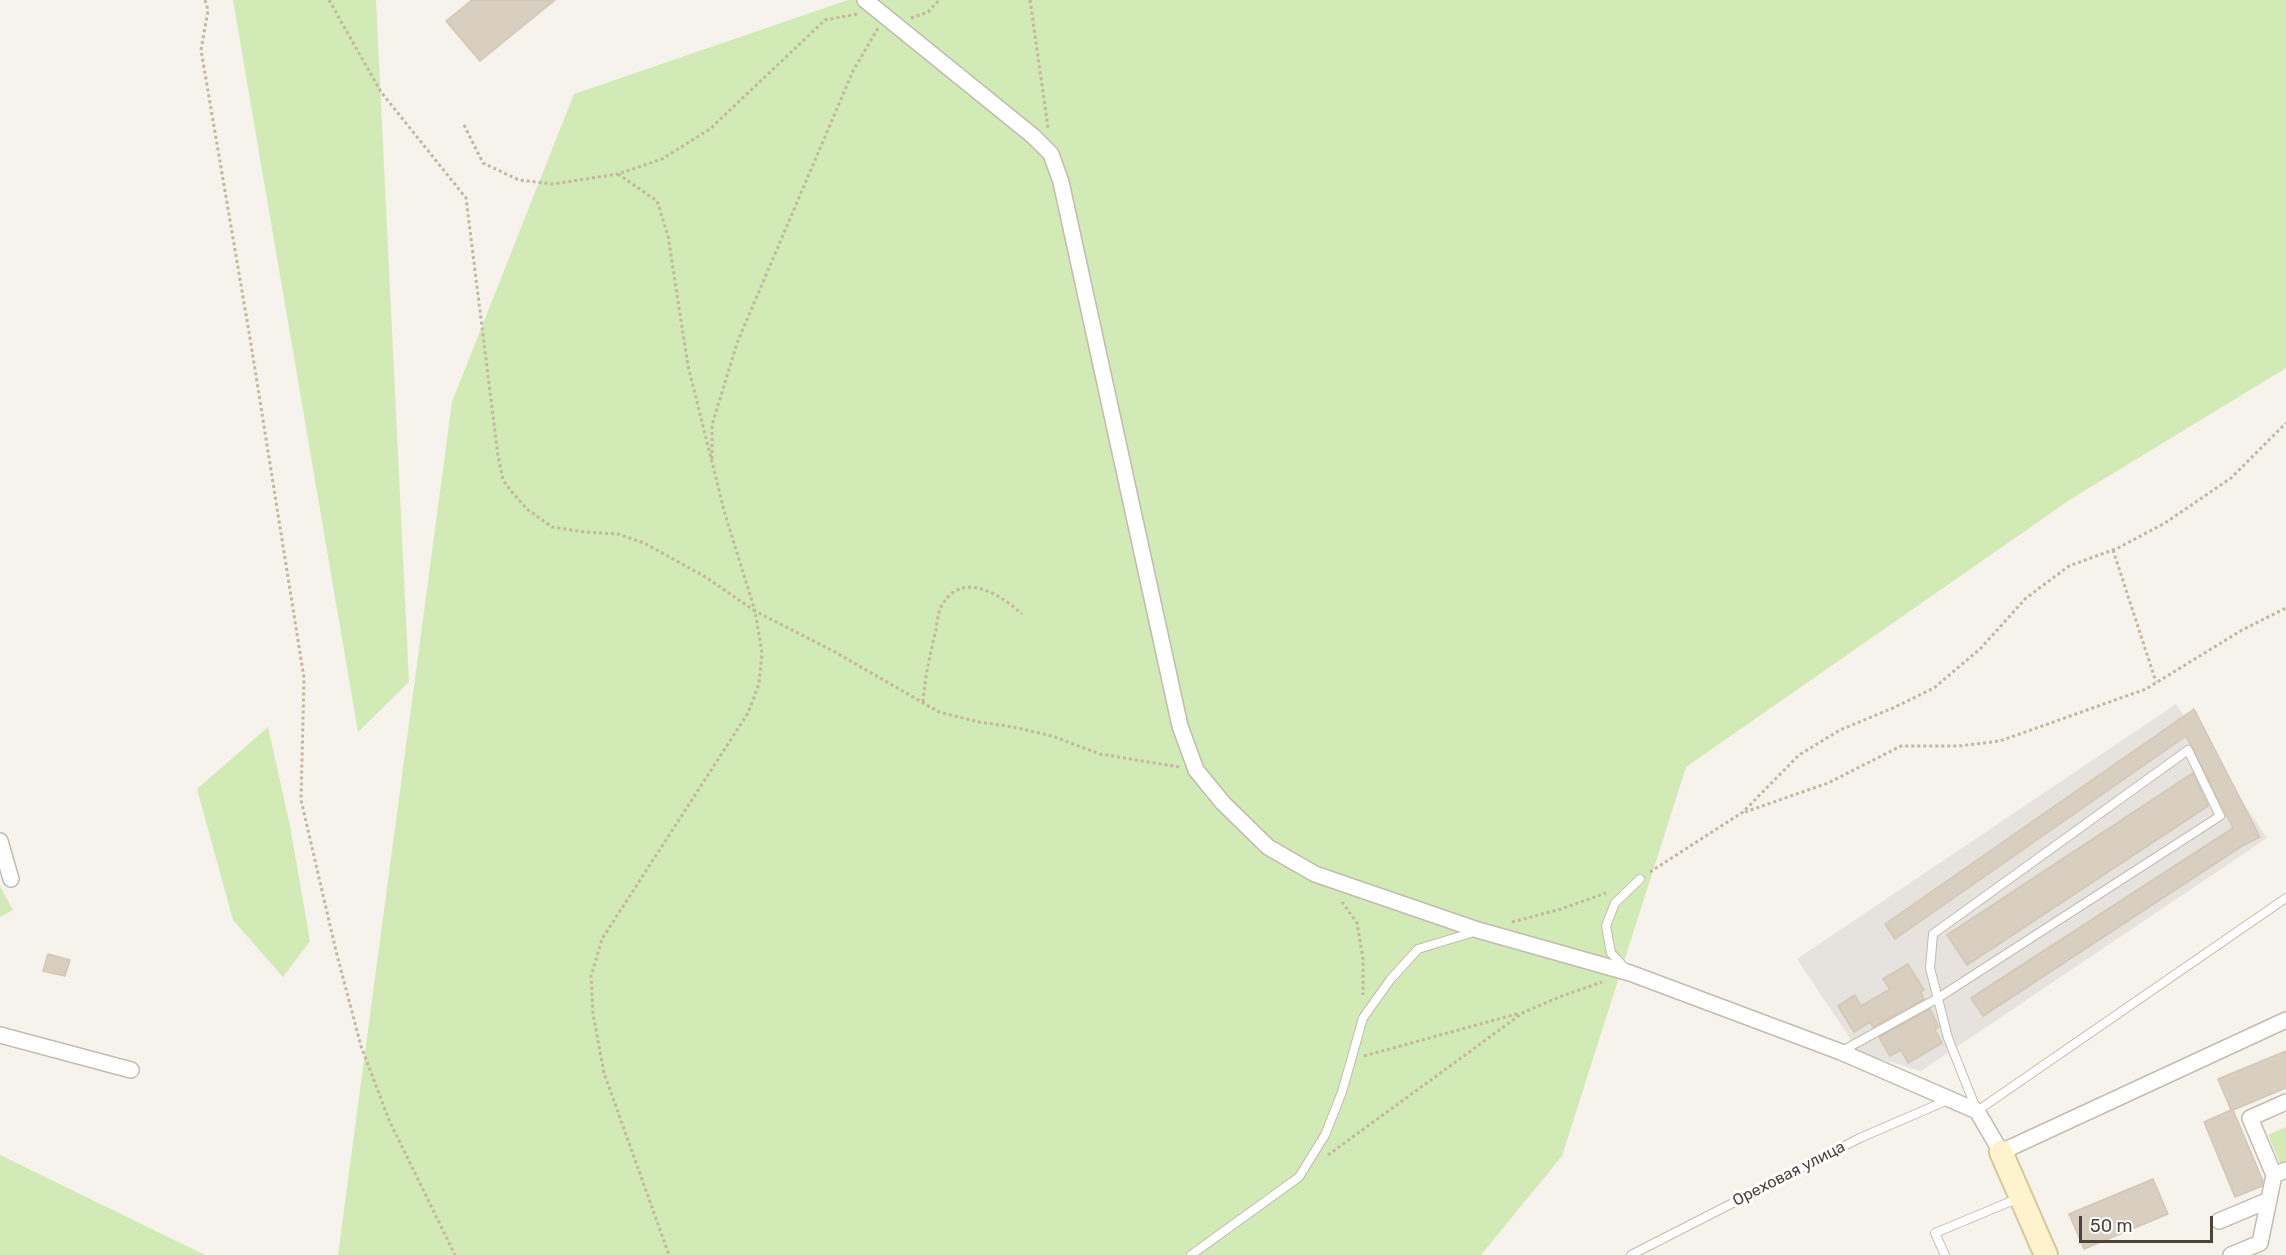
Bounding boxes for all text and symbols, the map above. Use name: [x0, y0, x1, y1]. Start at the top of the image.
street label: Ореховая улица: [1730, 1137, 1848, 1211]
scale bar: [2082, 1204, 2216, 1242]
text: 50 m: [2090, 1215, 2133, 1237]

